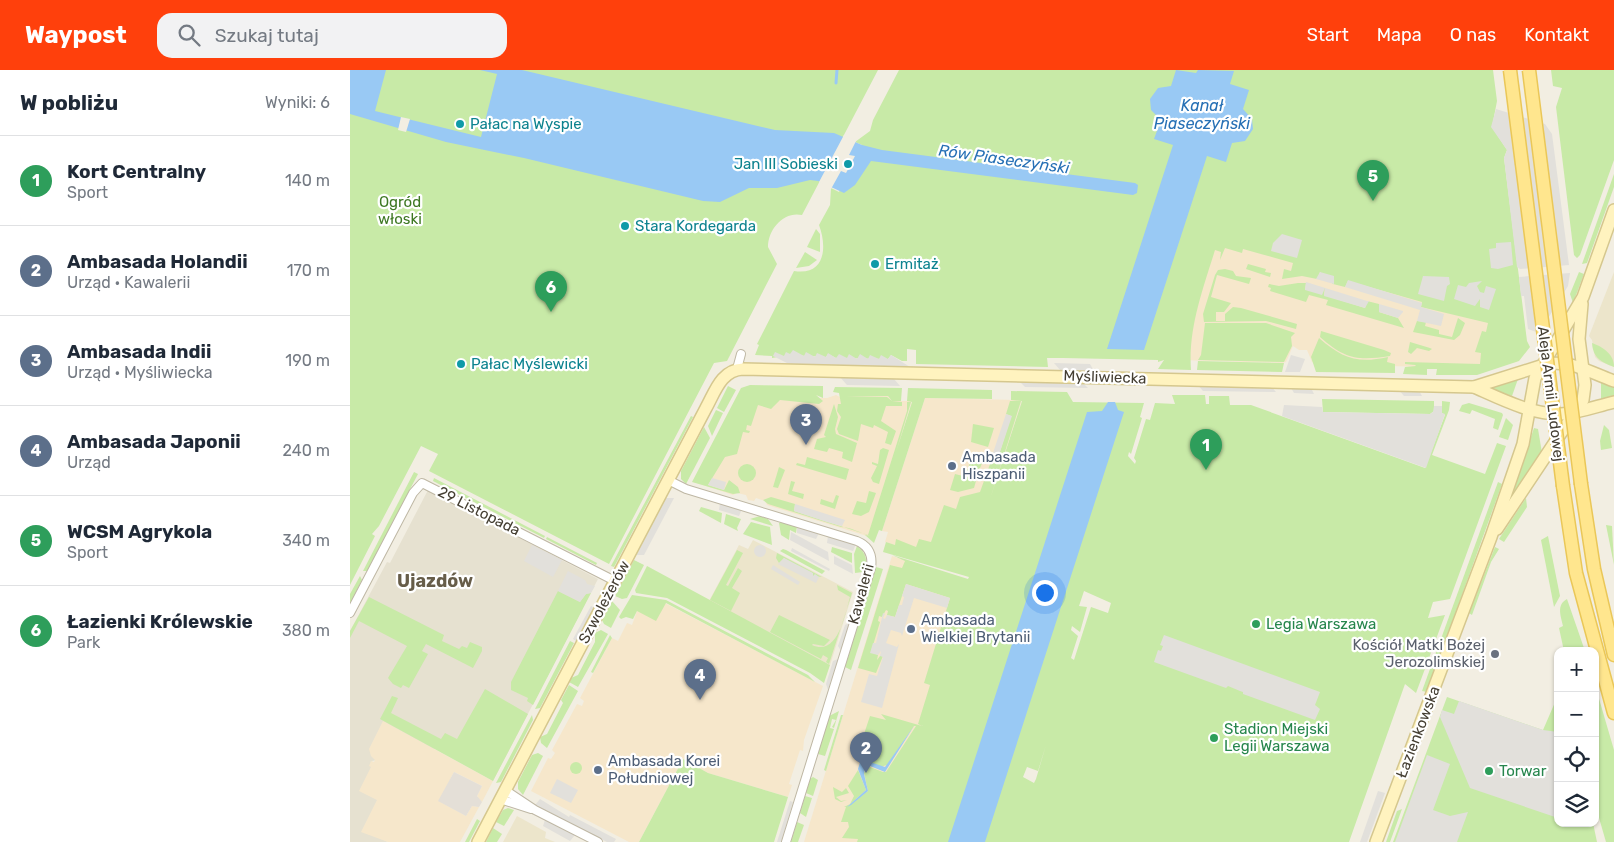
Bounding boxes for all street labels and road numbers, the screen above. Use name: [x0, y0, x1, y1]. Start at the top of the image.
street label: Aleja Armii Ludowej: [1534, 325, 1568, 463]
street label: Myśliwiecka: [1063, 367, 1147, 387]
street label: 29 Listopada: [435, 483, 523, 539]
street label: Szwoleżerów: [575, 557, 633, 647]
street label: Kawalerii: [844, 562, 878, 626]
street label: Łazienkowska: [1392, 684, 1444, 780]

